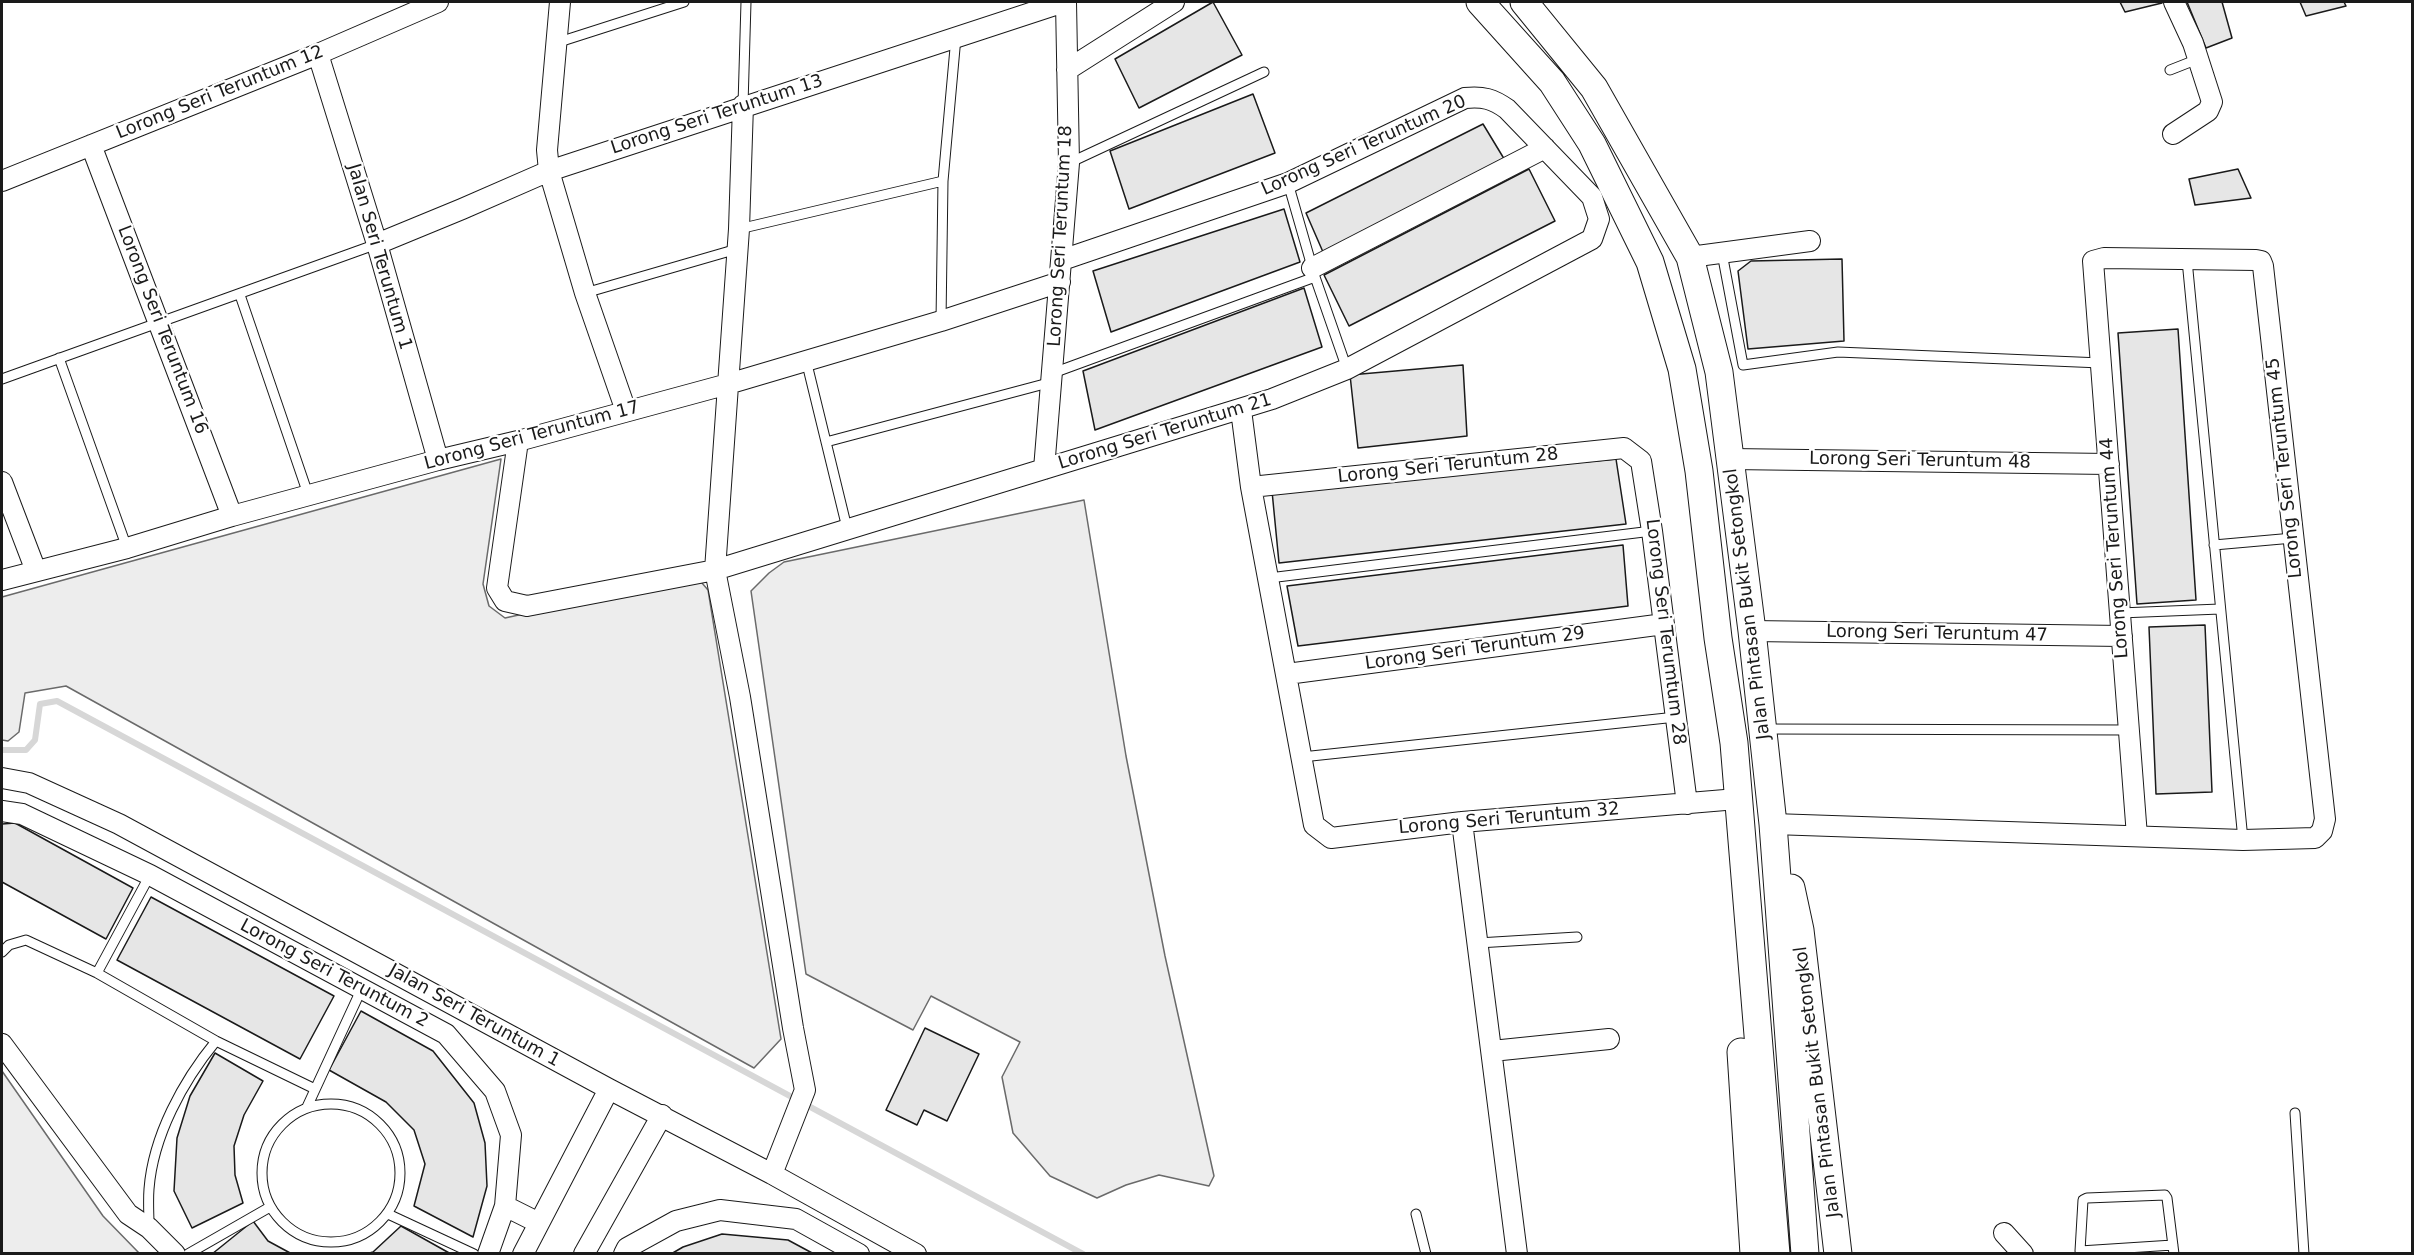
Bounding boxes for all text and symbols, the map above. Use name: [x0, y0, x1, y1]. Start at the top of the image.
street label: Lorong Seri Teruntum 12: [113, 41, 327, 145]
street label: Lorong Seri Teruntum 13: [608, 70, 826, 160]
street label: Lorong Seri Teruntum 20: [1258, 91, 1470, 201]
street label: Lorong Seri Teruntum 18: [1044, 125, 1078, 347]
street label: Jalan Seri Teruntum 1: [342, 161, 416, 353]
street label: Lorong Seri Teruntum 16: [112, 223, 212, 437]
street label: Lorong Seri Teruntum 45: [2263, 357, 2307, 579]
street label: Lorong Seri Teruntum 21: [1056, 389, 1274, 475]
street label: Lorong Seri Teruntum 17: [422, 397, 642, 475]
street label: Lorong Seri Teruntum 44: [2096, 437, 2134, 659]
street label: Lorong Seri Teruntum 28: [1337, 444, 1559, 488]
street label: Lorong Seri Teruntum 48: [1809, 448, 2031, 474]
street label: Jalan Pintasan Bukit Setongkol: [1721, 467, 1775, 741]
street label: Lorong Seri Terumtum 28: [1640, 518, 1690, 746]
street label: Lorong Seri Teruntum 47: [1826, 621, 2048, 647]
street label: Lorong Seri Teruntum 29: [1364, 623, 1586, 675]
street label: Lorong Seri Teruntum 32: [1398, 799, 1620, 839]
street label: Lorong Seri Teruntum 2: [236, 915, 432, 1033]
street label: Jalan Pintasan Bukit Setongkol: [1791, 945, 1845, 1219]
street label: Jalan Seri Teruntum 1: [385, 960, 563, 1072]

